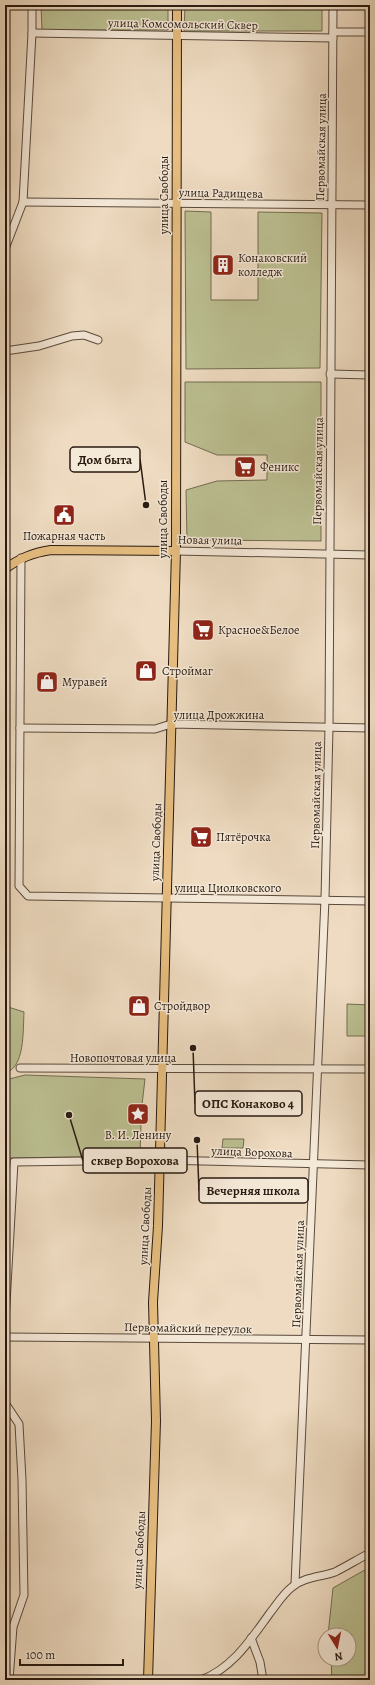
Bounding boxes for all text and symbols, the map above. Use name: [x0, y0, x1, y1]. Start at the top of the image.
street label: улица Комсомольский Сквер: [107, 15, 258, 33]
street label: Первомайская улица: [312, 92, 330, 201]
street label: улица Свободы: [156, 156, 172, 235]
street label: улица Радищева: [178, 184, 264, 202]
place label: Конаковский колледж: [238, 250, 307, 280]
building icon: Конаковский колледж: [210, 252, 236, 278]
street label: Первомайская улица: [309, 416, 327, 525]
callout: Дом быта: [70, 447, 140, 472]
text: Дом быта: [78, 451, 133, 468]
supermarket icon: Феникс: [232, 454, 258, 480]
place label: Феникс: [260, 459, 299, 475]
street label: улица Свободы: [155, 480, 171, 559]
public building icon: Пожарная часть: [51, 502, 77, 528]
place label: Пожарная часть: [23, 528, 106, 544]
street label: Новая улица: [177, 531, 243, 549]
supermarket icon: Красное&Белое: [190, 617, 216, 643]
place label: Красное&Белое: [218, 622, 300, 638]
shop icon: Строймаг: [133, 658, 159, 684]
place label: Строймаг: [162, 663, 213, 679]
shop icon: Муравей: [34, 669, 60, 695]
place label: Муравей: [62, 674, 107, 690]
street label: улица Дрожжина: [173, 707, 265, 723]
street label: Первомайская улица: [307, 740, 325, 849]
street label: улица Свободы: [147, 803, 165, 882]
supermarket icon: Пятёрочка: [188, 824, 214, 850]
place label: Пятёрочка: [216, 829, 271, 845]
street label: улица Циолковского: [174, 880, 281, 896]
shop icon: Стройдвор: [126, 993, 152, 1019]
place label: Стройдвор: [154, 998, 210, 1014]
street label: Новопочтовая улица: [70, 1050, 177, 1066]
callout: ОПС Конаково 4: [195, 1091, 302, 1116]
text: ОПС Конаково 4: [202, 1095, 294, 1112]
place icon: В. И. Ленину: [125, 1101, 151, 1127]
place label: В. И. Ленину: [105, 1127, 172, 1143]
street label: улица Ворохова: [210, 1143, 293, 1161]
callout: сквер Ворохова: [83, 1148, 187, 1173]
text: сквер Ворохова: [91, 1152, 180, 1169]
callout: Вечерняя школа: [199, 1178, 308, 1203]
text: Вечерняя школа: [206, 1182, 301, 1199]
street label: улица Свободы: [135, 1186, 155, 1267]
street label: Первомайская улица: [288, 1219, 308, 1328]
street label: Первомайский переулок: [124, 1319, 252, 1337]
street label: улица Свободы: [129, 1510, 149, 1591]
north arrow: [317, 1627, 357, 1667]
scale bar: [20, 1641, 123, 1667]
text: 100 m: [26, 1647, 55, 1663]
text: N: [333, 1648, 344, 1664]

